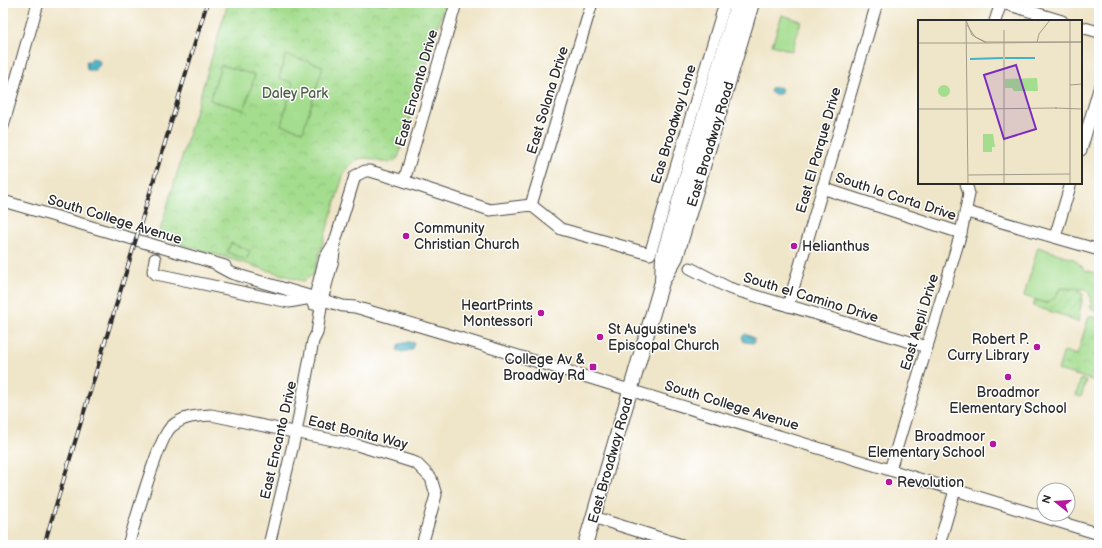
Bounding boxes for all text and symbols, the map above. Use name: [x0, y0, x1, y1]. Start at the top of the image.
inset map: [918, 20, 1082, 184]
street label: East Encanto Drive: [392, 28, 441, 149]
street label: East Solana Drive: [523, 44, 572, 156]
street label: Eas Broadway Lane: [647, 62, 700, 186]
street label: East Broadway Road: [683, 79, 738, 209]
park label: Daley Park: [262, 85, 328, 102]
street label: East El Parque Drive: [792, 85, 845, 215]
street label: South la Corta Drive: [833, 169, 959, 224]
street label: South College Avenue: [46, 191, 184, 248]
place label: Community Christian Church: [414, 220, 520, 253]
marker: Community Christian Church: [401, 231, 411, 241]
place label: Helianthus: [802, 238, 870, 255]
marker: Helianthus: [789, 241, 799, 251]
street label: South el Camino Drive: [741, 269, 880, 326]
street label: East Aepli Drive: [897, 272, 942, 372]
place label: HeartPrints Montessori: [461, 297, 533, 330]
marker: HeartPrints Montessori: [536, 308, 546, 318]
place label: St Augustine's Episcopal Church: [608, 321, 720, 354]
place label: Robert P. Curry Library: [947, 331, 1030, 364]
marker: St Augustine's Episcopal Church: [595, 332, 605, 342]
marker: Robert P. Curry Library: [1032, 342, 1042, 352]
place label: College Av & Broadway Rd: [503, 351, 585, 384]
marker: College Av & Broadway Rd: [588, 362, 598, 372]
marker: Broadmor Elementary School: [1003, 372, 1013, 382]
street label: South College Avenue: [663, 377, 801, 434]
street label: East Encanto Drive: [257, 379, 300, 501]
place label: Broadmor Elementary School: [949, 384, 1067, 417]
street label: East Broadway Road: [584, 395, 637, 525]
street label: East Bonita Way: [306, 412, 410, 453]
place label: Broadmoor Elementary School: [868, 428, 986, 461]
marker: Broadmoor Elementary School: [988, 439, 998, 449]
place label: Revolution: [897, 474, 964, 491]
marker: Revolution: [884, 477, 894, 487]
north arrow: [1036, 482, 1076, 522]
text: N: [1039, 493, 1054, 505]

